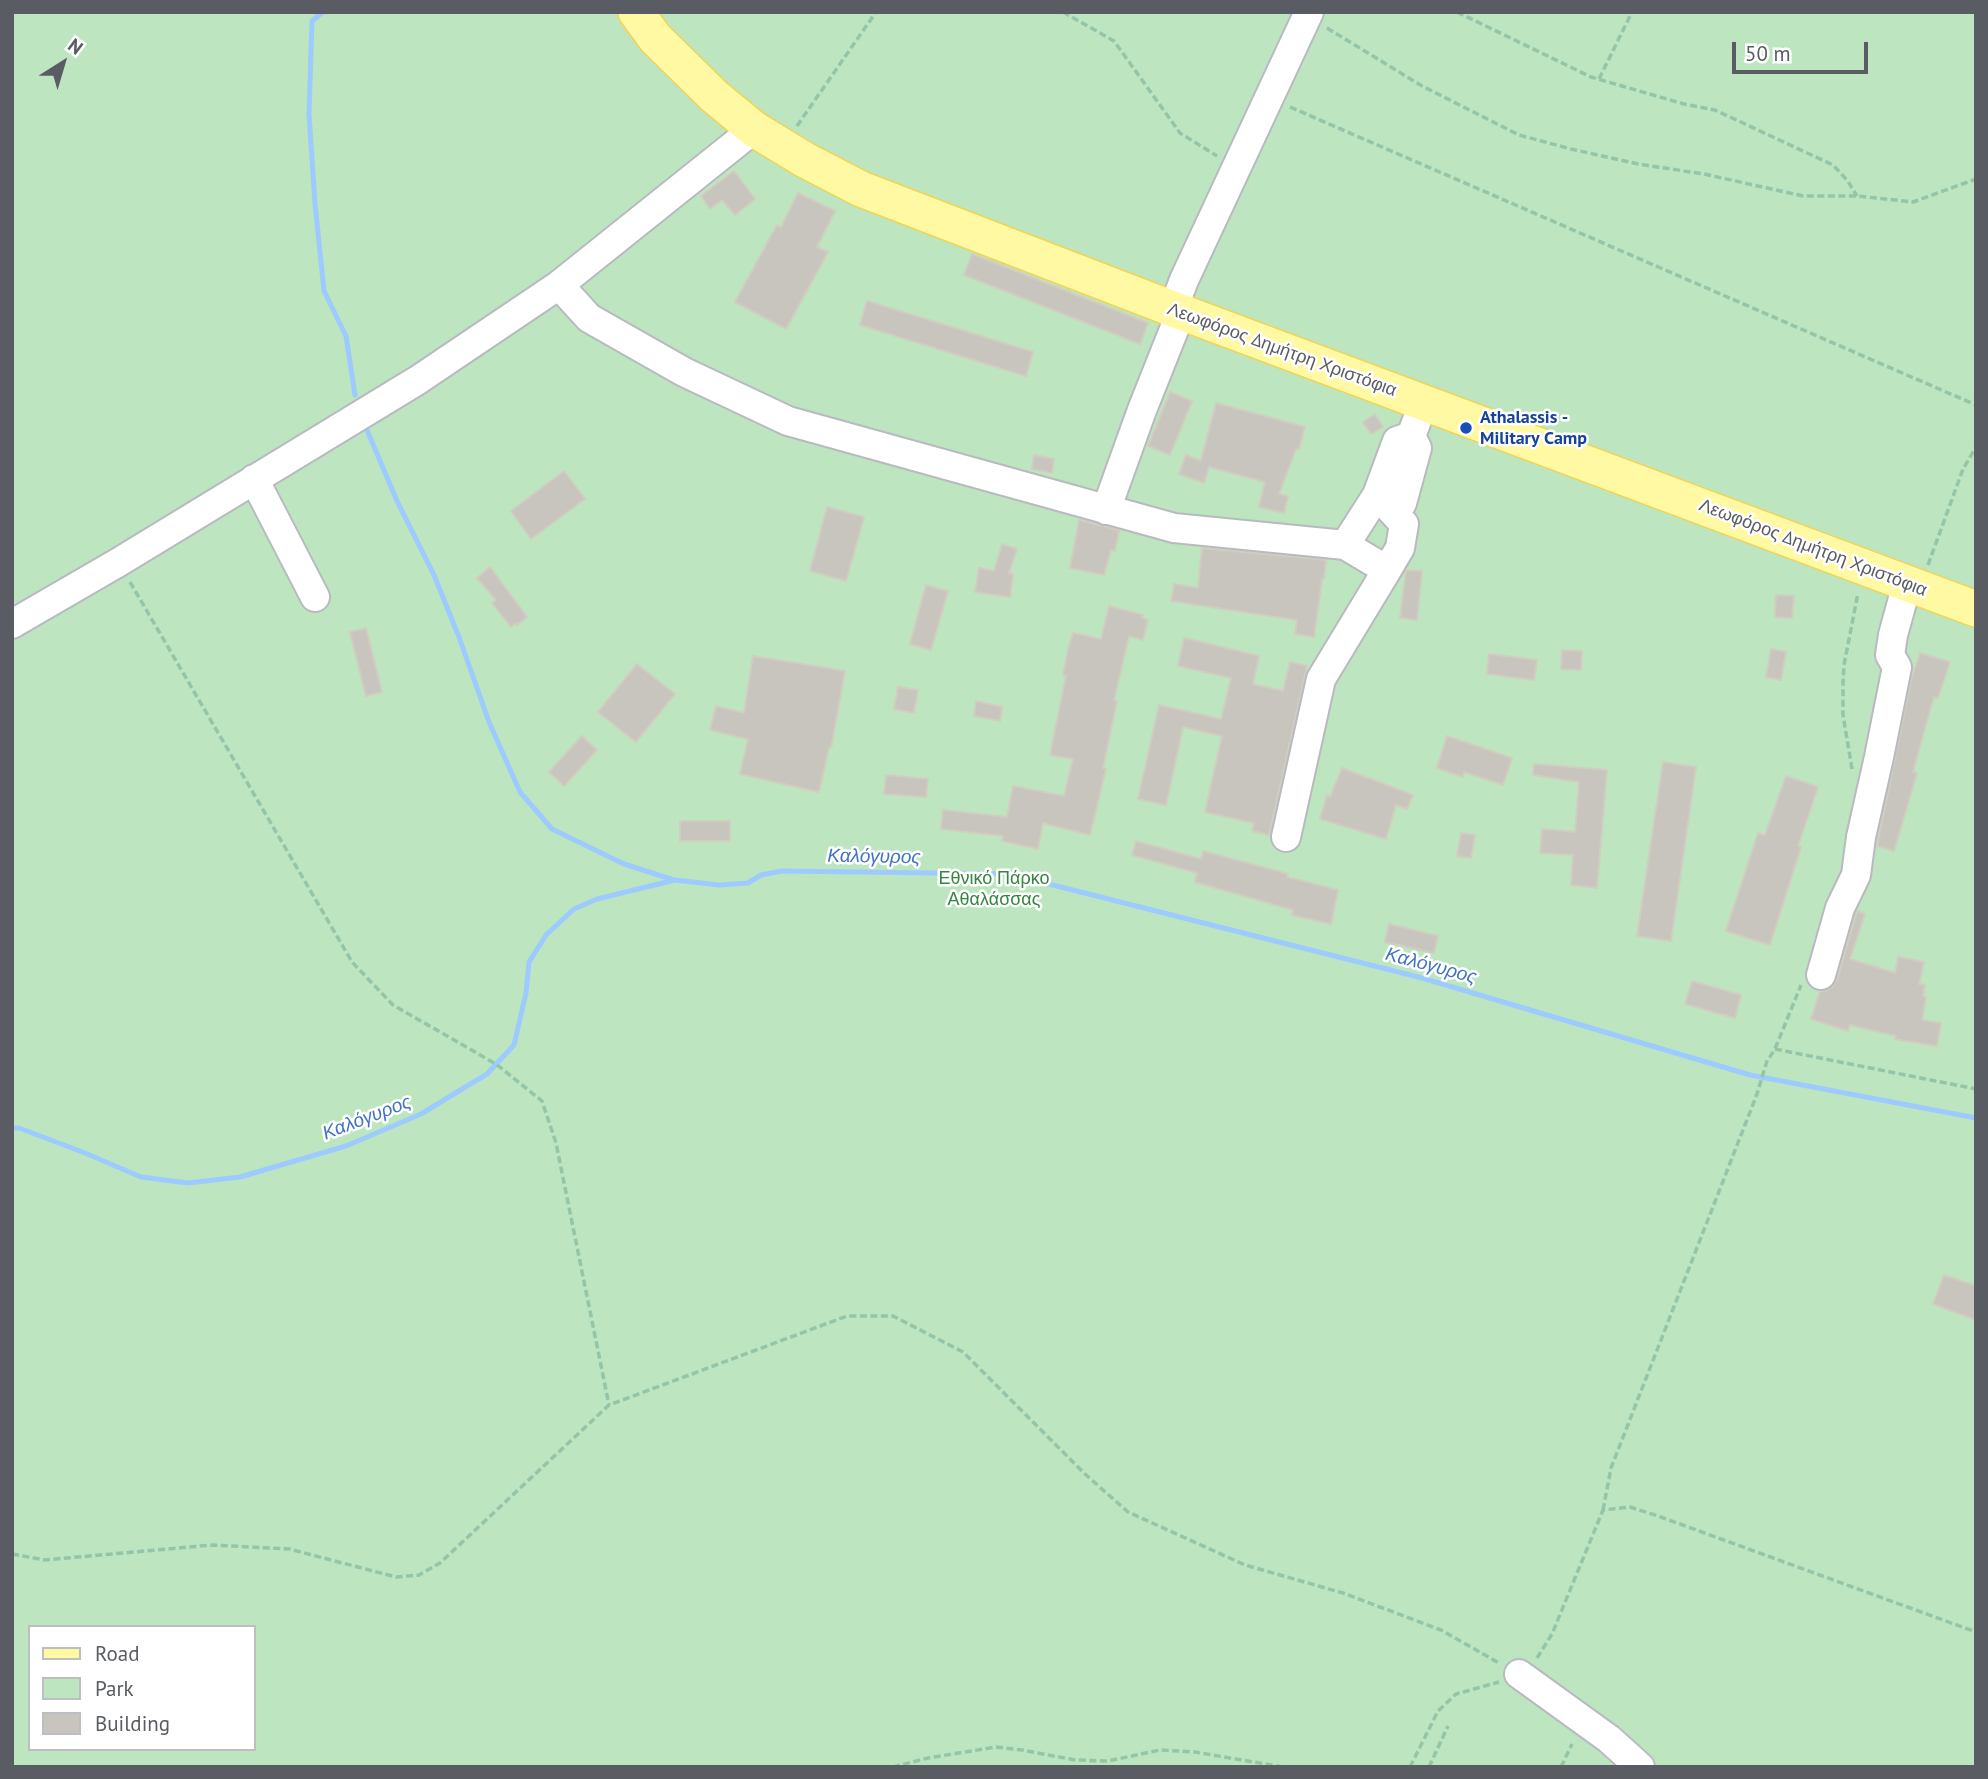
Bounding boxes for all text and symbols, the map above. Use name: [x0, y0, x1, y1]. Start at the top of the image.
north arrow: [28, 28, 98, 98]
scale bar: [1736, 28, 1872, 72]
text: N: [63, 33, 88, 60]
text: 50 m: [1745, 40, 1791, 67]
street label: Λεωφόρος Δημήτρη Χριστόφια: [1164, 298, 1400, 402]
place label: Athalassis - Military Camp: [1480, 407, 1587, 450]
marker: Athalassis - Military Camp: [1458, 420, 1474, 436]
street label: Λεωφόρος Δημήτρη Χριστόφια: [1696, 494, 1930, 602]
water label: Καλόγυρος: [827, 845, 921, 869]
park label: Εθνικό Πάρκο Αθαλάσσας: [938, 868, 1050, 910]
water label: Καλόγυρος: [1383, 943, 1479, 989]
water label: Καλόγυρος: [319, 1091, 415, 1145]
legend: [28, 1625, 256, 1751]
text: Road: [95, 1640, 139, 1667]
text: Park: [95, 1675, 134, 1702]
text: Building: [95, 1710, 170, 1737]

